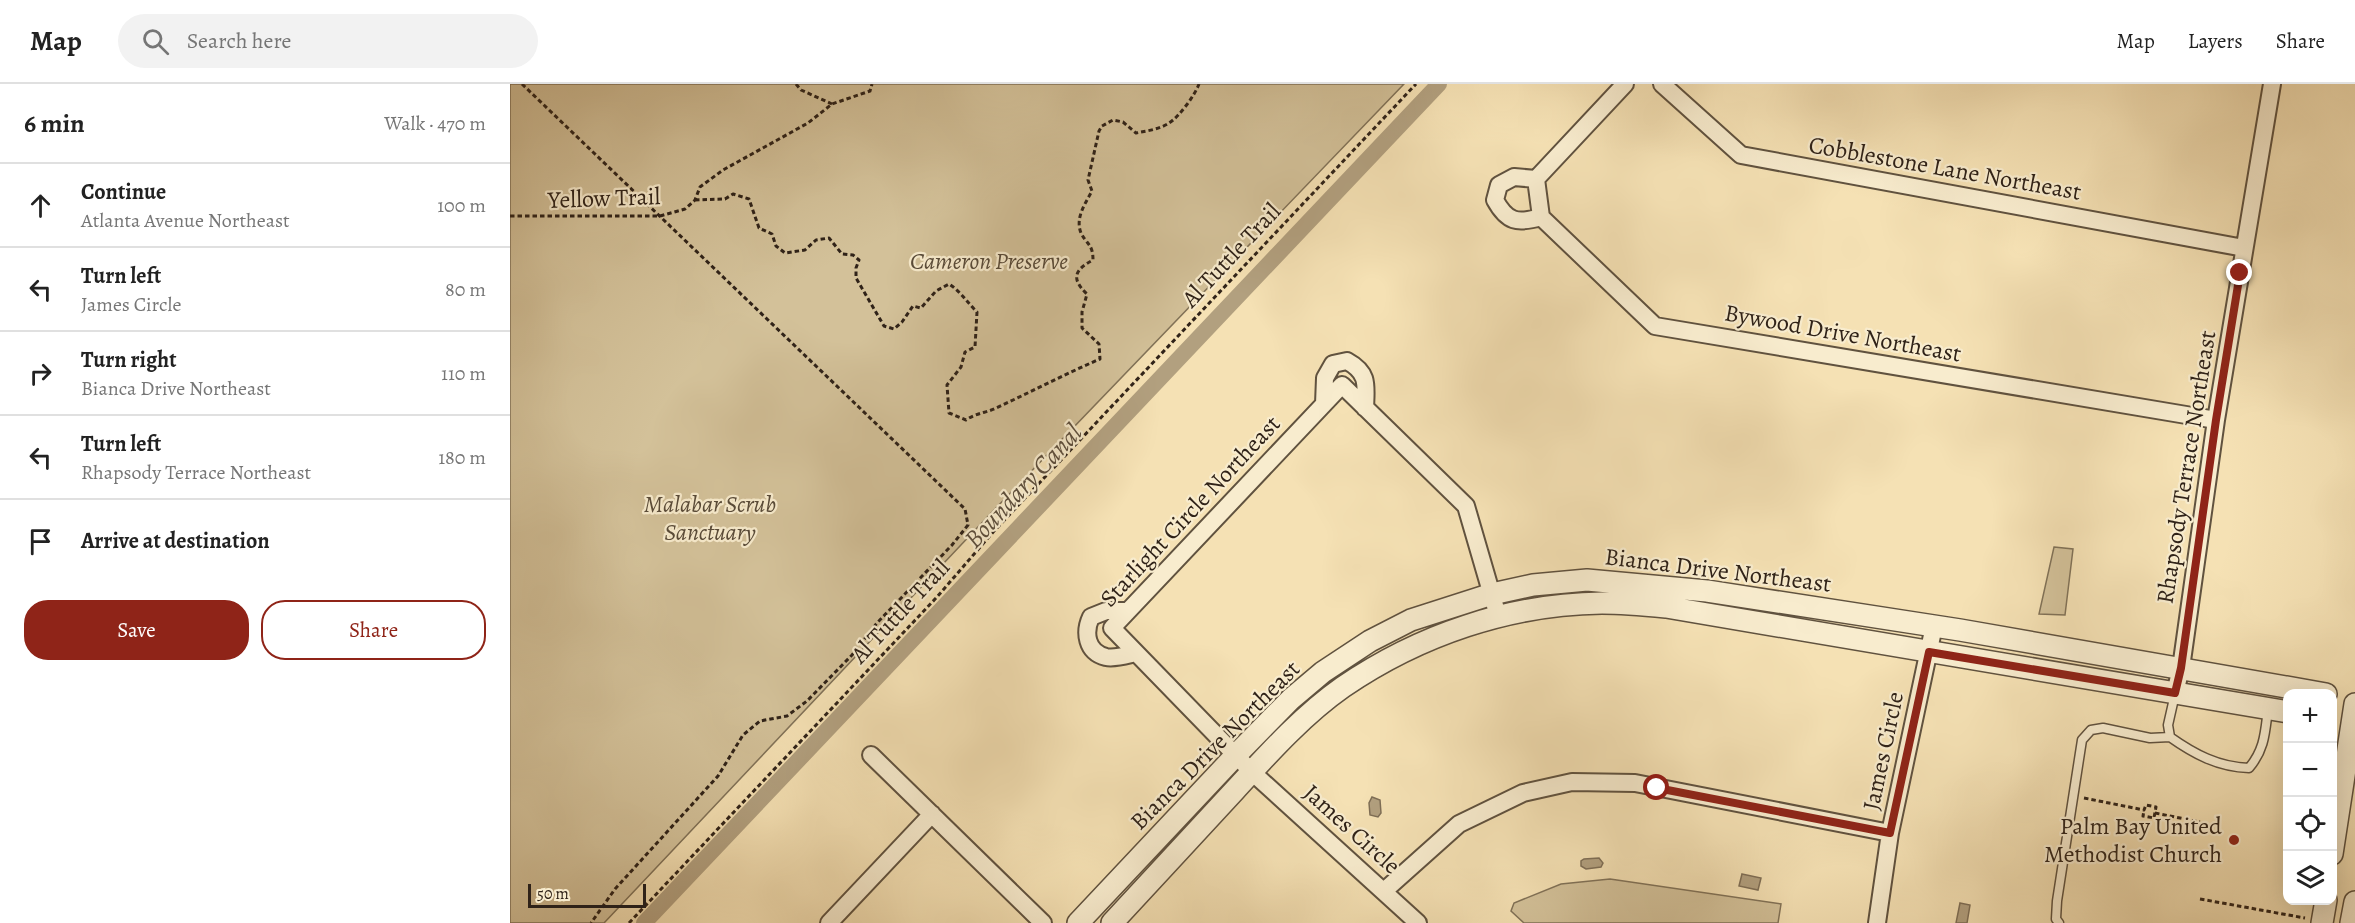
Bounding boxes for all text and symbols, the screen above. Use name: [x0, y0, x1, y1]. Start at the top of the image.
search box: [118, 14, 538, 68]
text: Map: [30, 22, 82, 60]
icon: search: [139, 25, 172, 58]
text: Search here: [187, 26, 291, 56]
text: Map: [2116, 27, 2155, 55]
text: Layers: [2188, 27, 2243, 55]
text: Share: [2276, 27, 2325, 55]
text: 6 min: [24, 106, 85, 141]
text: Walk · 470 m: [384, 110, 486, 137]
street label: Cobblestone Lane Northeast: [1806, 128, 2084, 208]
text: Continue: [81, 177, 166, 207]
street label: Yellow Trail: [546, 180, 661, 216]
icon: ahead: [24, 189, 57, 222]
text: 100 m: [437, 192, 486, 219]
street label: Al Tuttle Trail: [1174, 196, 1288, 315]
text: Atlanta Avenue Northeast: [81, 207, 290, 234]
park label: Cameron Preserve: [910, 245, 1068, 277]
route end: [2226, 259, 2252, 285]
text: Turn left: [81, 261, 161, 291]
icon: left: [24, 273, 57, 306]
text: 80 m: [445, 276, 486, 303]
text: James Circle: [81, 291, 181, 318]
street label: Bywood Drive Northeast: [1722, 296, 1964, 370]
street label: Rhapsody Terrace Northeast: [2149, 328, 2223, 606]
text: Turn right: [81, 345, 177, 375]
icon: right: [24, 357, 57, 390]
text: 110 m: [441, 360, 486, 387]
text: Bianca Drive Northeast: [81, 375, 271, 402]
street label: Starlight Circle Northeast: [1093, 408, 1287, 614]
water label: Boundary Canal: [956, 416, 1090, 556]
text: Turn left: [81, 429, 161, 459]
icon: left: [24, 441, 57, 474]
text: 180 m: [438, 444, 486, 471]
text: Rhapsody Terrace Northeast: [81, 459, 311, 486]
park label: Malabar Scrub Sanctuary: [644, 488, 776, 548]
icon: arrive: [24, 525, 57, 558]
text: Arrive at destination: [81, 526, 270, 556]
street label: Bianca Drive Northeast: [1603, 540, 1833, 600]
street label: Al Tuttle Trail: [843, 552, 957, 671]
button: Save: [24, 600, 249, 660]
button: Share: [261, 600, 486, 660]
street label: Bianca Drive Northeast: [1123, 653, 1307, 837]
street label: James Circle: [1855, 689, 1911, 813]
map controls: [2283, 689, 2337, 905]
button: +: [2283, 689, 2337, 743]
button: −: [2283, 743, 2337, 797]
route start: [1643, 774, 1669, 800]
street label: James Circle: [1297, 777, 1407, 881]
button: locate: [2283, 797, 2337, 851]
place label: Palm Bay United Methodist Church: [2044, 810, 2222, 870]
marker: Palm Bay United Methodist Church: [2227, 833, 2241, 847]
button: layers: [2283, 851, 2337, 905]
scale bar: [528, 881, 646, 908]
text: 50 m: [537, 883, 569, 905]

